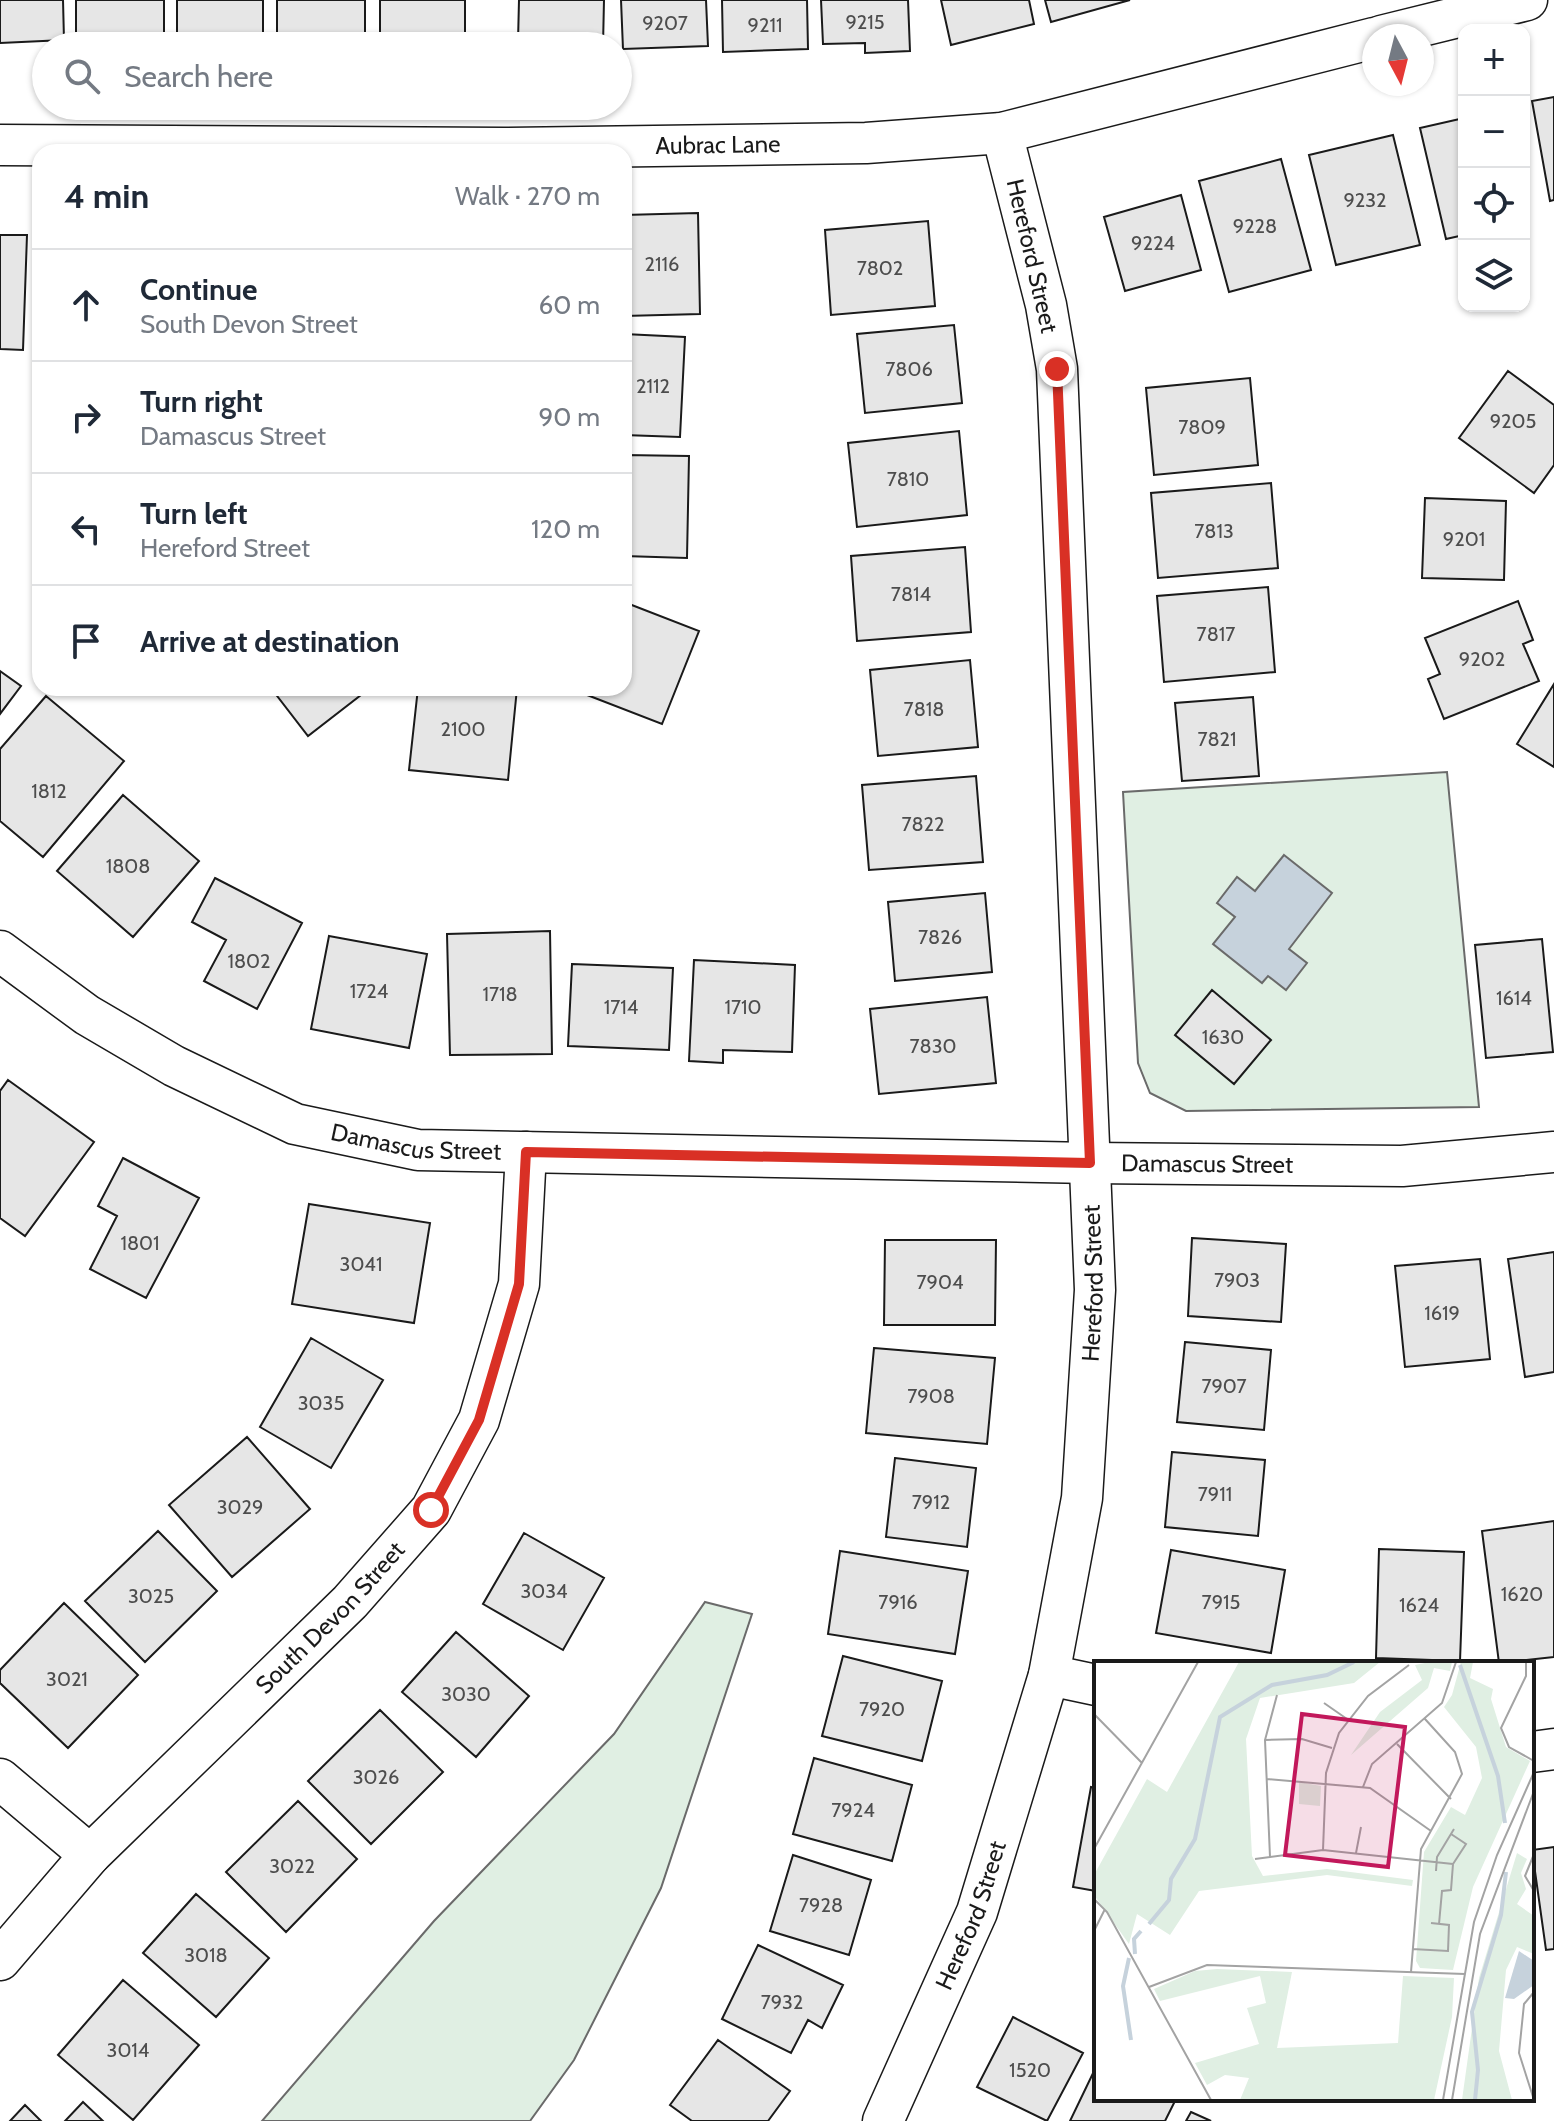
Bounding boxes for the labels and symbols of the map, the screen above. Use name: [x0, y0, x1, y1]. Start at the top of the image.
house number: 9215: [845, 10, 885, 34]
house number: 9207: [642, 11, 688, 35]
house number: 9211: [748, 13, 782, 37]
north arrow: [1362, 24, 1434, 96]
street label: Aubrac Lane: [655, 129, 781, 160]
street label: Hereford Street: [1001, 176, 1064, 336]
house number: 9232: [1343, 188, 1387, 212]
house number: 9228: [1233, 214, 1277, 238]
house number: 9224: [1131, 231, 1175, 255]
house number: 2116: [645, 252, 679, 276]
house number: 7802: [857, 256, 903, 280]
route end: [1039, 351, 1075, 387]
house number: 7806: [885, 357, 933, 381]
house number: 2112: [636, 374, 670, 398]
house number: 9205: [1490, 409, 1536, 433]
house number: 7809: [1178, 415, 1226, 439]
house number: 7810: [887, 467, 929, 491]
house number: 7813: [1194, 519, 1234, 543]
house number: 9201: [1443, 527, 1485, 551]
house number: 7814: [891, 582, 932, 606]
house number: 7817: [1197, 622, 1235, 646]
house number: 9202: [1459, 647, 1505, 671]
house number: 7818: [904, 697, 944, 721]
house number: 2100: [441, 717, 485, 741]
house number: 7821: [1197, 727, 1237, 751]
house number: 1812: [31, 779, 67, 803]
house number: 7822: [901, 812, 945, 836]
house number: 1808: [106, 854, 150, 878]
house number: 7826: [918, 925, 962, 949]
house number: 1802: [227, 949, 271, 973]
house number: 1724: [350, 979, 389, 1003]
house number: 1718: [482, 982, 518, 1006]
house number: 1614: [1496, 986, 1532, 1010]
house number: 1714: [604, 995, 639, 1019]
house number: 1710: [724, 995, 762, 1019]
house number: 1630: [1202, 1025, 1244, 1049]
house number: 7830: [910, 1034, 956, 1058]
street label: Damascus Street: [328, 1117, 501, 1166]
street label: Damascus Street: [1121, 1148, 1293, 1179]
street label: Hereford Street: [1076, 1204, 1109, 1363]
house number: 1801: [120, 1231, 160, 1255]
house number: 3041: [340, 1252, 382, 1276]
house number: 7903: [1214, 1268, 1260, 1292]
house number: 7904: [917, 1270, 964, 1294]
house number: 1619: [1424, 1301, 1460, 1325]
house number: 7907: [1201, 1374, 1247, 1398]
house number: 7908: [907, 1384, 955, 1408]
house number: 3035: [298, 1391, 344, 1415]
house number: 7911: [1198, 1482, 1232, 1506]
house number: 7912: [912, 1490, 950, 1514]
route start: [413, 1492, 449, 1528]
house number: 3029: [217, 1495, 263, 1519]
street label: South Devon Street: [249, 1535, 410, 1700]
house number: 3034: [520, 1579, 568, 1603]
house number: 1620: [1501, 1582, 1543, 1606]
house number: 3025: [128, 1584, 174, 1608]
house number: 7916: [878, 1590, 918, 1614]
house number: 7915: [1202, 1590, 1240, 1614]
house number: 1624: [1399, 1593, 1439, 1617]
inset map: [1094, 1661, 1534, 2101]
house number: 3021: [46, 1667, 88, 1691]
house number: 3030: [441, 1682, 491, 1706]
house number: 7920: [859, 1697, 905, 1721]
house number: 3026: [353, 1765, 399, 1789]
house number: 7924: [831, 1798, 875, 1822]
street label: Hereford Street: [929, 1837, 1012, 1994]
house number: 3022: [269, 1854, 315, 1878]
house number: 7928: [799, 1893, 843, 1917]
house number: 3018: [184, 1943, 228, 1967]
house number: 7932: [761, 1990, 803, 2014]
house number: 3014: [107, 2038, 150, 2062]
house number: 1520: [1009, 2058, 1051, 2082]

